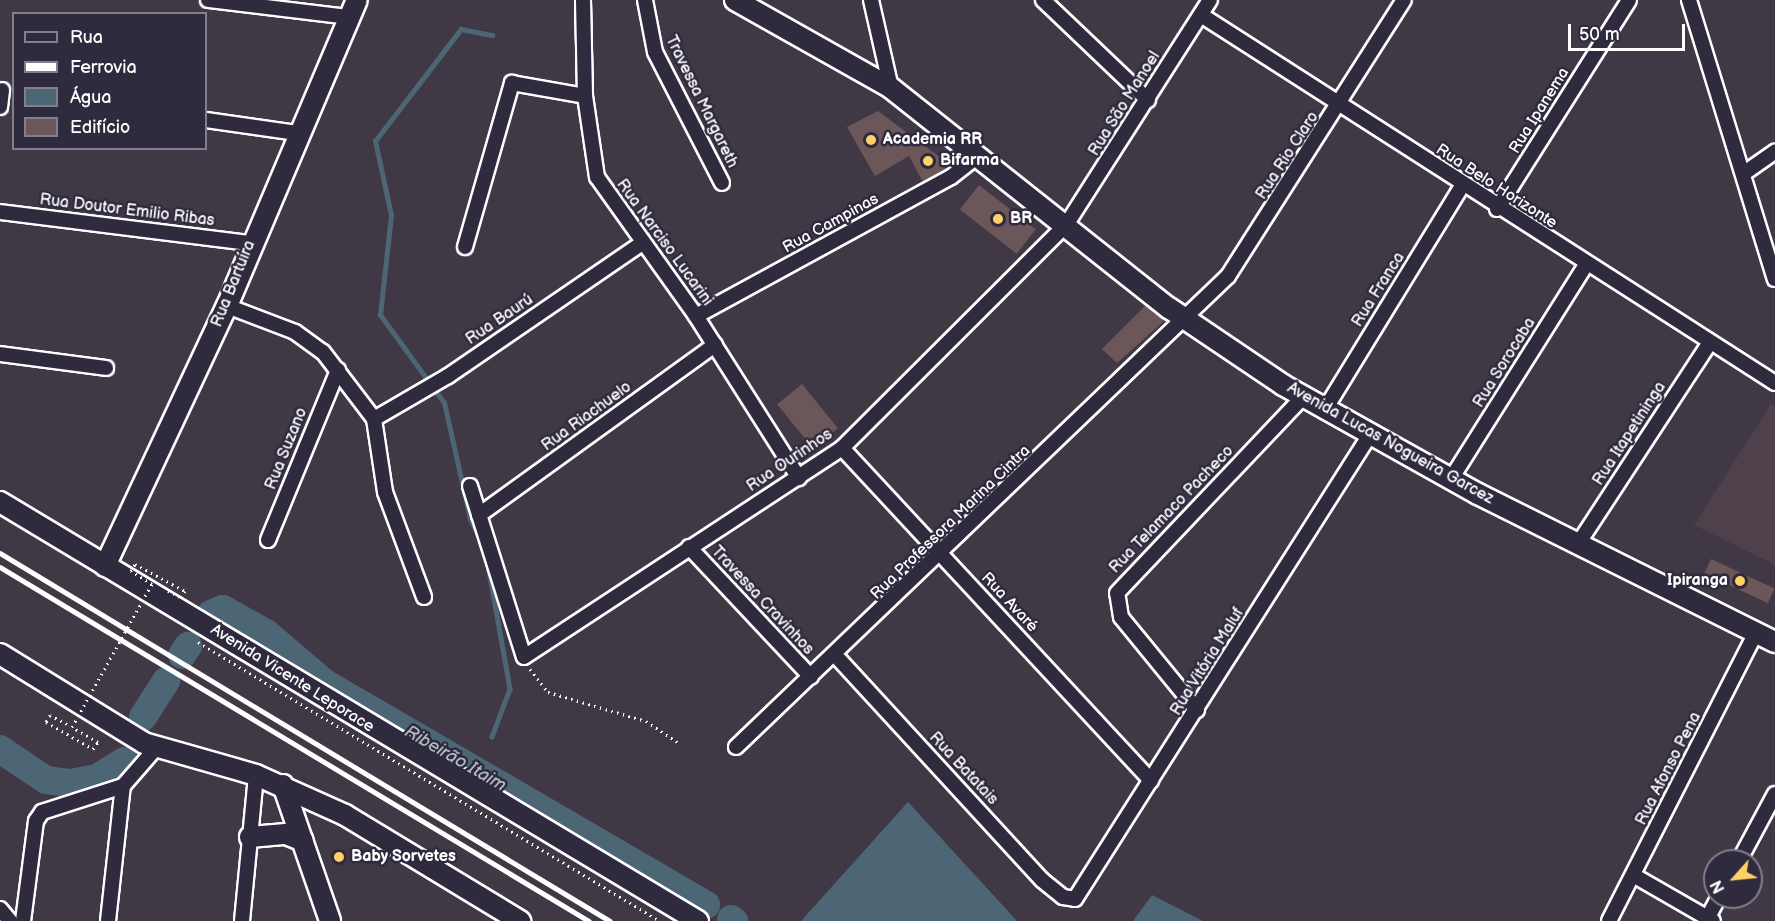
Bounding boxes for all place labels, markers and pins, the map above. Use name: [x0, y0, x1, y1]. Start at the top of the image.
place label: Academia RR: [883, 130, 982, 150]
marker: Academia RR: [864, 133, 878, 147]
place label: Bifarma: [940, 151, 999, 171]
marker: Bifarma: [921, 154, 935, 168]
place label: BR: [1010, 209, 1032, 229]
marker: BR: [991, 212, 1005, 226]
place label: Ipiranga: [1667, 571, 1728, 591]
marker: Ipiranga: [1733, 574, 1747, 588]
place label: Baby Sorvetes: [351, 847, 456, 867]
marker: Baby Sorvetes: [332, 850, 346, 864]

